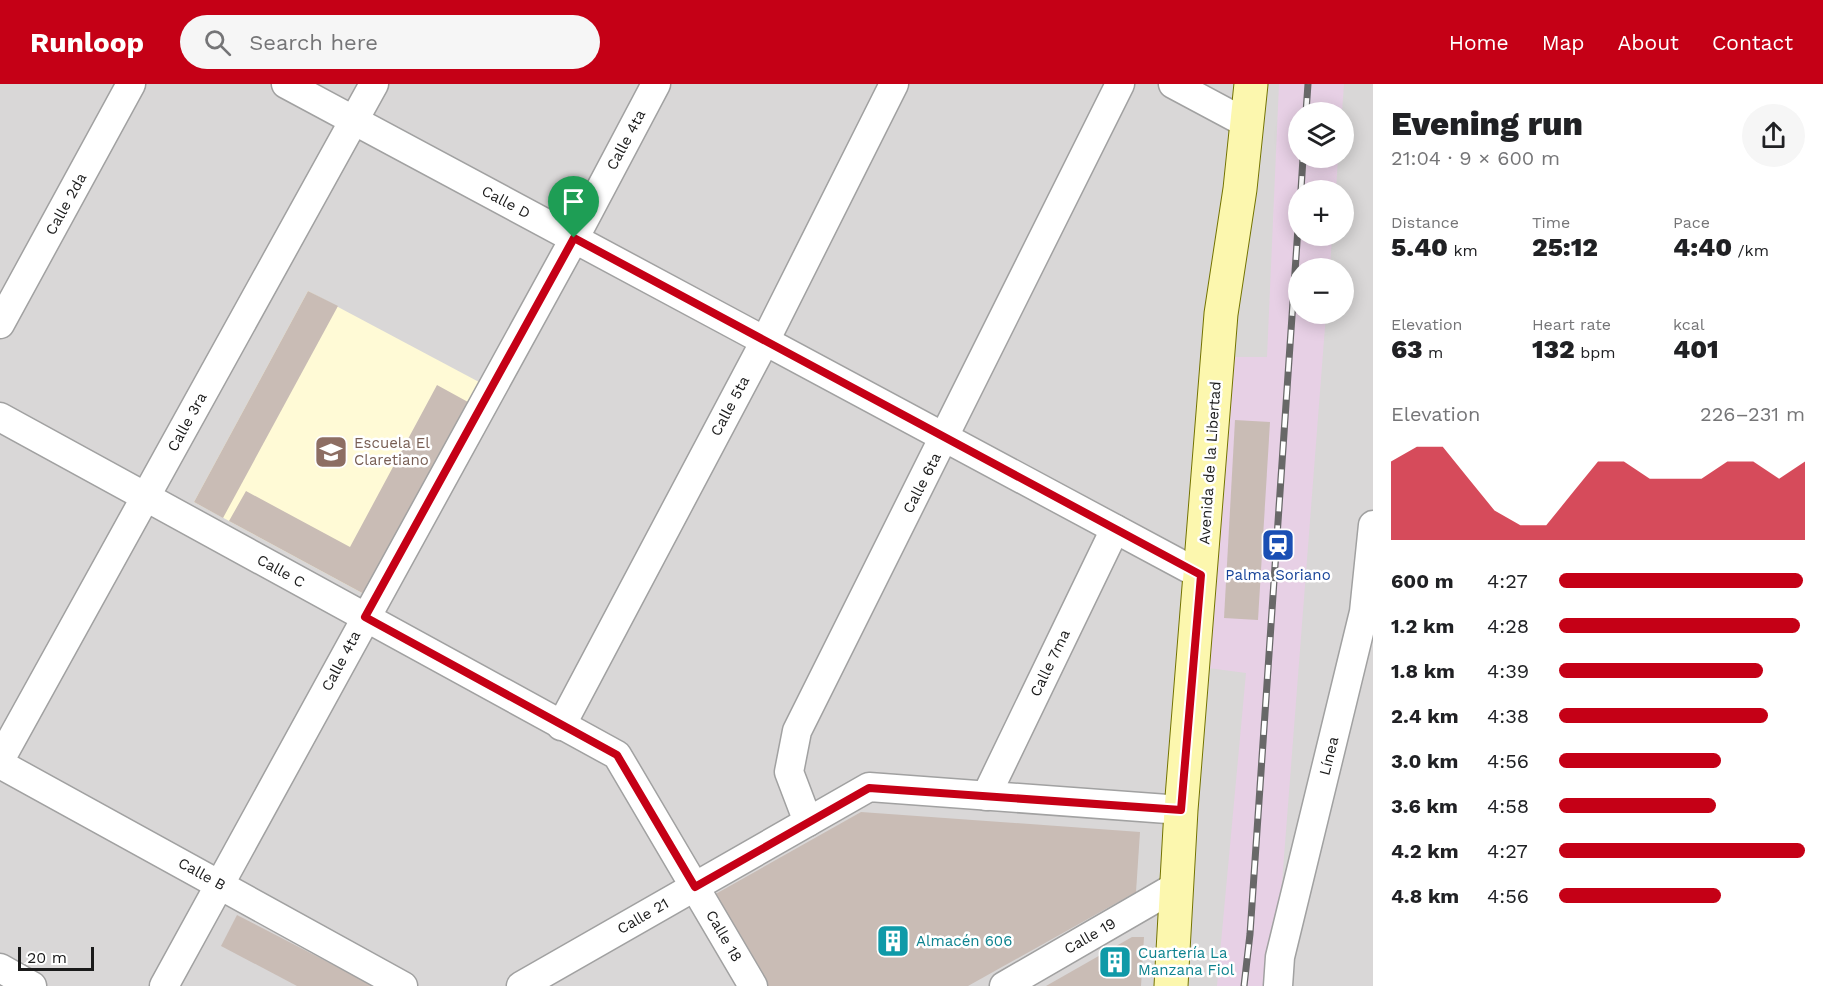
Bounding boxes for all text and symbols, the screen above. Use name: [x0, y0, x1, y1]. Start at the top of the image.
search box: [180, 15, 600, 69]
text: Runloop: [30, 26, 144, 59]
icon: search: [201, 26, 234, 59]
text: Search here: [249, 30, 378, 55]
text: Home: [1449, 30, 1509, 55]
text: Map: [1542, 30, 1585, 55]
text: About: [1618, 30, 1679, 55]
text: Contact: [1712, 30, 1793, 55]
map controls: [1288, 102, 1354, 324]
button: layers: [1288, 102, 1354, 168]
text: Evening run: [1391, 104, 1583, 143]
button: share: [1742, 104, 1805, 167]
street label: Calle 4ta: [603, 106, 650, 173]
text: 21:04 · 9 × 600 m: [1391, 146, 1560, 170]
street label: Calle 2da: [42, 169, 91, 238]
pin: [548, 176, 599, 238]
button: +: [1288, 180, 1354, 246]
street label: Calle D: [479, 182, 533, 222]
icon: arrive: [557, 185, 590, 218]
text: Distance: [1391, 213, 1459, 232]
text: Time: [1532, 213, 1570, 232]
text: Pace: [1673, 213, 1710, 232]
text: 5.40: [1391, 232, 1448, 262]
text: 25:12: [1532, 232, 1598, 262]
text: 4:40: [1673, 232, 1732, 262]
text: km: [1448, 241, 1478, 260]
text: /km: [1732, 241, 1769, 260]
button: −: [1288, 258, 1354, 324]
text: Elevation: [1391, 315, 1462, 334]
text: Heart rate: [1532, 315, 1611, 334]
text: kcal: [1673, 315, 1705, 334]
text: 63: [1391, 334, 1423, 364]
text: 132: [1532, 334, 1575, 364]
text: 401: [1673, 334, 1719, 364]
text: m: [1423, 343, 1443, 362]
text: bpm: [1575, 343, 1616, 362]
street label: Calle 5ta: [707, 373, 753, 439]
street label: Avenida de la Libertad: [1195, 381, 1225, 545]
street label: Calle 3ra: [163, 389, 211, 455]
text: Elevation: [1391, 402, 1480, 426]
text: 226–231 m: [1700, 402, 1805, 426]
school or university icon: Escuela El Claretiano: [313, 434, 349, 470]
place label: Escuela El Claretiano: [354, 434, 430, 469]
street label: Calle 6ta: [899, 449, 945, 516]
station icon: Palma Soriano: [1260, 527, 1296, 563]
street label: Calle C: [254, 551, 308, 591]
place label: Palma Soriano: [1225, 566, 1331, 584]
text: 600 m: [1391, 569, 1454, 593]
text: 4:27: [1487, 569, 1528, 593]
text: 1.2 km: [1391, 614, 1454, 638]
text: 4:28: [1487, 614, 1529, 638]
street label: Calle 7ma: [1026, 626, 1074, 699]
street label: Calle 4ta: [318, 627, 365, 694]
text: 1.8 km: [1391, 659, 1455, 683]
text: 4:39: [1487, 659, 1529, 683]
text: 2.4 km: [1391, 704, 1459, 728]
text: 4:38: [1487, 704, 1529, 728]
street label: Línea: [1316, 734, 1343, 777]
text: 3.0 km: [1391, 749, 1458, 773]
text: 4:56: [1487, 749, 1529, 773]
text: 3.6 km: [1391, 794, 1458, 818]
text: 4:58: [1487, 794, 1529, 818]
text: 4.2 km: [1391, 839, 1459, 863]
text: 4:27: [1487, 839, 1528, 863]
street label: Calle B: [175, 854, 229, 894]
text: 4.8 km: [1391, 884, 1459, 908]
text: 4:56: [1487, 884, 1529, 908]
street label: Calle 21: [614, 894, 672, 938]
street label: Calle 18: [702, 907, 746, 965]
street label: Calle 19: [1061, 914, 1119, 958]
building icon: Almacén 606: [875, 923, 911, 959]
place label: Almacén 606: [916, 932, 1012, 950]
scale bar: [18, 944, 94, 972]
building icon: Cuartería La Manzana Fiol: [1097, 944, 1133, 980]
place label: Cuartería La Manzana Fiol: [1138, 944, 1235, 979]
text: 20 m: [27, 948, 67, 967]

